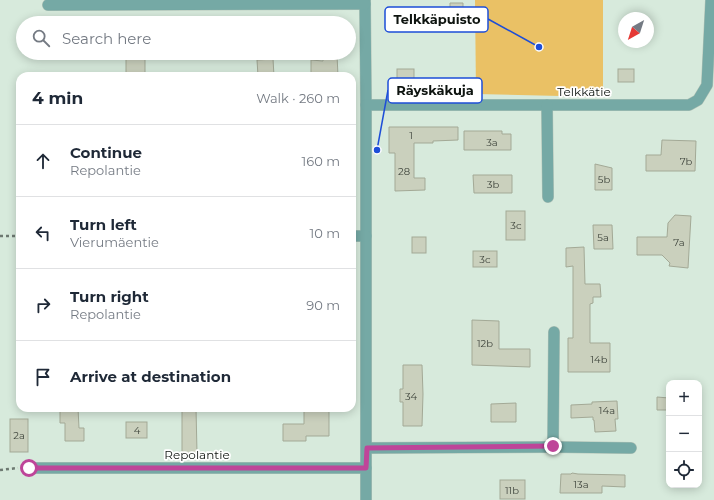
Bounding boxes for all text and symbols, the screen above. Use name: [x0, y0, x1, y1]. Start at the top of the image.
callout: Telkkäpuisto: [385, 7, 488, 32]
text: Telkkäpuisto: [393, 11, 481, 27]
north arrow: [618, 12, 654, 48]
search box: [16, 16, 356, 60]
icon: search: [30, 27, 52, 49]
text: Search here: [62, 29, 151, 48]
callout: Räyskäkuja: [388, 78, 482, 103]
text: Räyskäkuja: [396, 82, 474, 98]
street label: Telkkätie: [557, 84, 611, 99]
text: 4 min: [32, 88, 83, 108]
text: Walk · 260 m: [256, 90, 340, 106]
house number: 1: [409, 129, 413, 142]
house number: 3a: [486, 136, 498, 149]
text: Continue: [70, 143, 142, 162]
icon: ahead: [32, 150, 54, 172]
text: 160 m: [302, 153, 340, 169]
house number: 7b: [680, 155, 693, 168]
text: Repolantie: [70, 162, 141, 178]
house number: 28: [398, 165, 410, 178]
house number: 5b: [598, 173, 610, 186]
house number: 3b: [487, 178, 499, 191]
text: Turn left: [70, 215, 137, 234]
house number: 3c: [510, 219, 522, 232]
icon: left: [32, 222, 54, 244]
text: 10 m: [310, 225, 340, 241]
house number: 5a: [597, 231, 609, 244]
text: Vierumäentie: [70, 234, 159, 250]
house number: 7a: [673, 236, 685, 249]
house number: 3c: [479, 253, 491, 266]
text: Turn right: [70, 287, 149, 306]
icon: right: [32, 294, 54, 316]
text: 90 m: [306, 297, 340, 313]
text: Repolantie: [70, 306, 141, 322]
house number: 12b: [477, 337, 493, 350]
house number: 14b: [591, 353, 608, 366]
icon: arrive: [32, 366, 54, 388]
text: Arrive at destination: [70, 367, 231, 386]
map controls: [666, 380, 702, 488]
button: +: [666, 380, 702, 416]
house number: 34: [405, 390, 418, 403]
house number: 14a: [599, 404, 615, 417]
button: −: [666, 416, 702, 452]
house number: 4: [134, 424, 141, 437]
house number: 2a: [13, 429, 25, 442]
route end: [544, 437, 562, 455]
street label: Repolantie: [164, 447, 230, 462]
button: locate: [666, 452, 702, 488]
route start: [20, 459, 38, 477]
house number: 13a: [573, 478, 589, 491]
house number: 11b: [505, 484, 519, 497]

